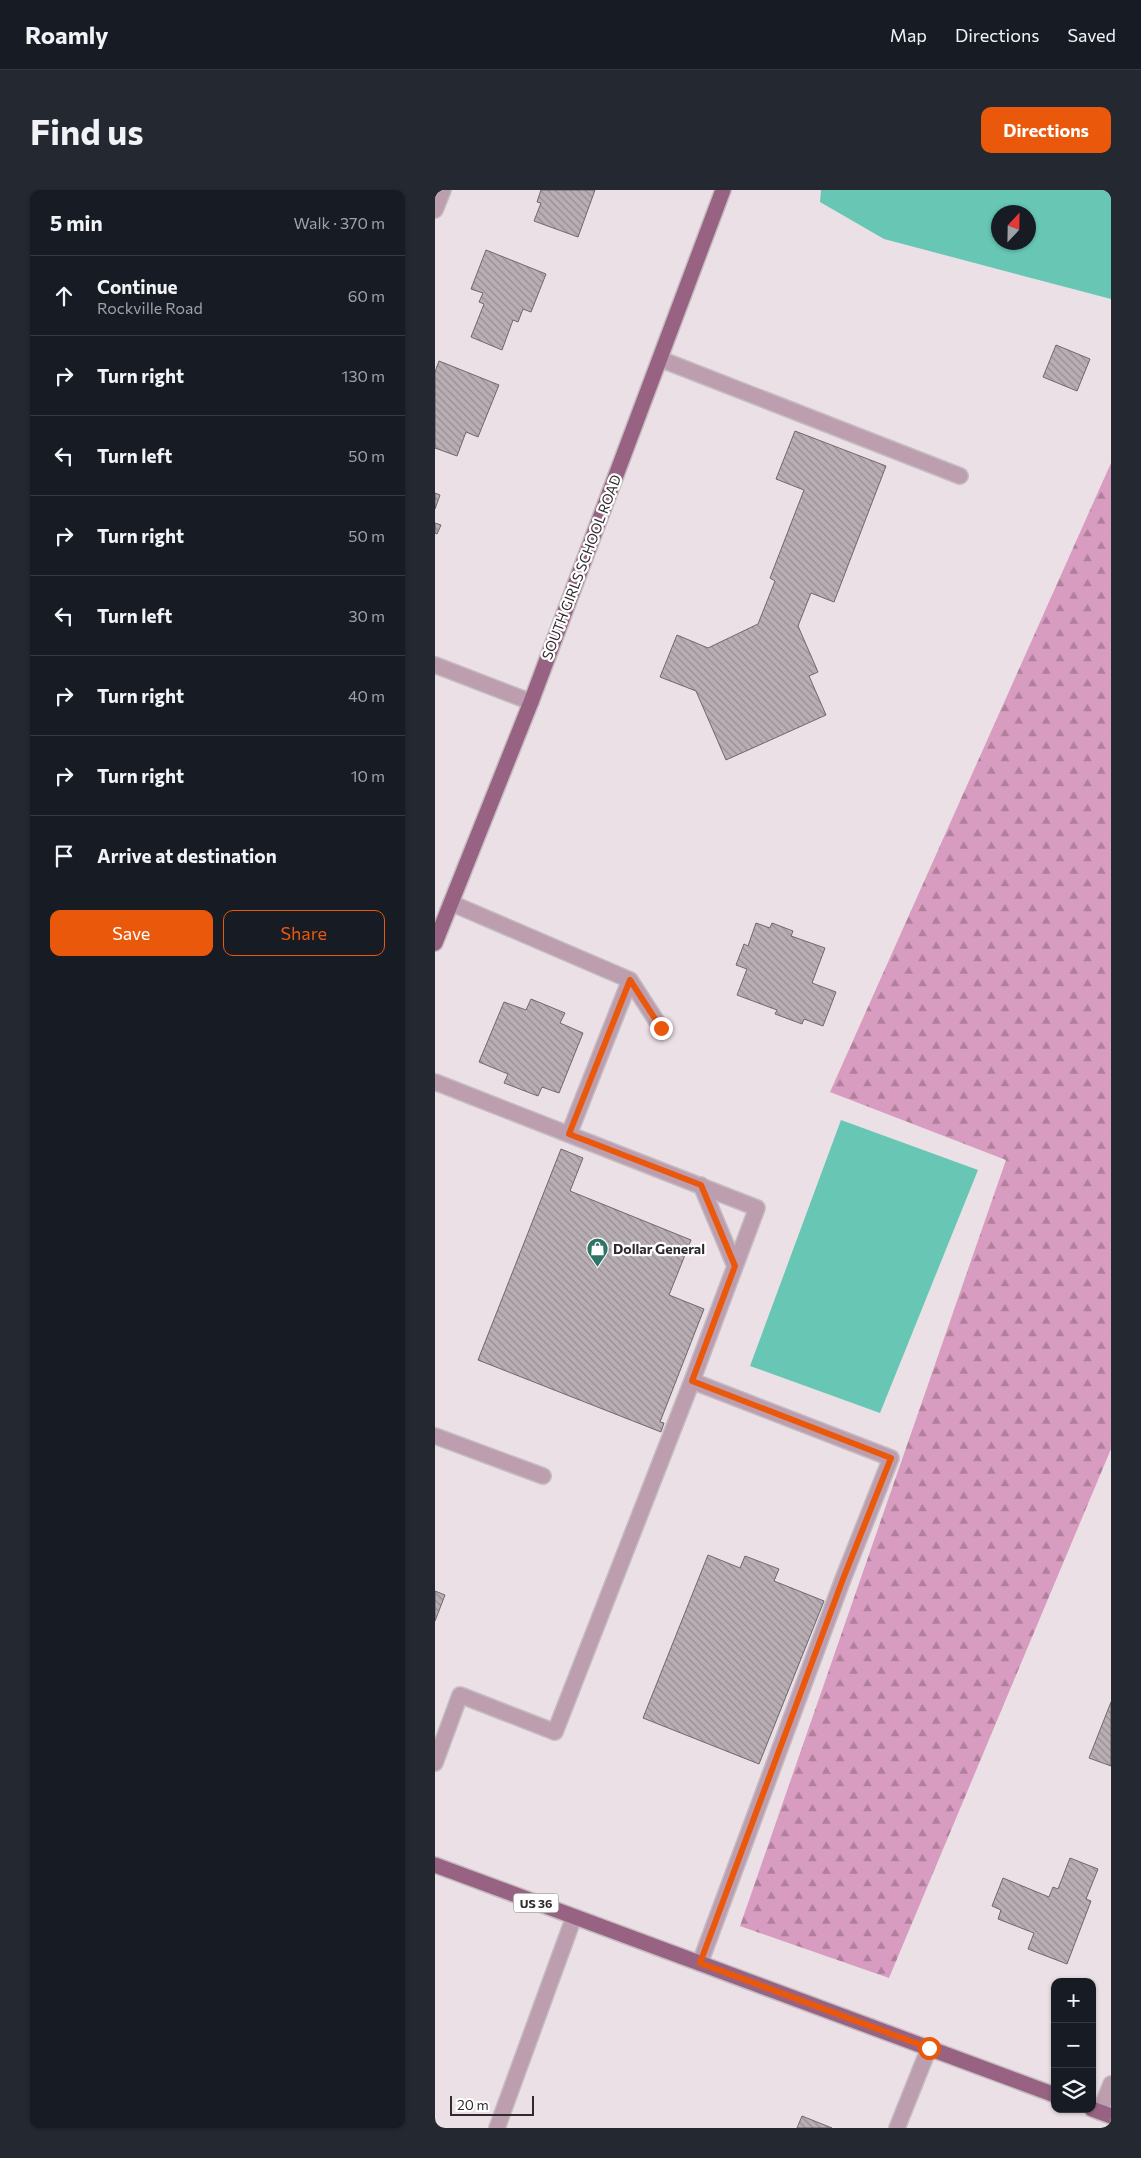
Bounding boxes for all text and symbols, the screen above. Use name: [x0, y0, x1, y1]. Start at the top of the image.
text: Roamly: [25, 20, 108, 49]
text: Map: [890, 24, 927, 46]
text: Directions: [955, 24, 1039, 46]
text: Saved: [1067, 24, 1116, 46]
button: Directions: [981, 107, 1111, 153]
text: Find us: [30, 109, 144, 152]
north arrow: [991, 205, 1036, 250]
text: 5 min: [50, 210, 103, 235]
text: Walk · 370 m: [294, 213, 385, 232]
text: Continue: [97, 275, 177, 298]
icon: ahead: [50, 282, 78, 310]
text: 60 m: [348, 286, 385, 305]
text: Rockville Road: [97, 298, 203, 317]
icon: right: [50, 362, 78, 390]
text: Turn right: [97, 364, 184, 387]
text: 130 m: [342, 366, 385, 385]
icon: left: [50, 442, 78, 470]
text: Turn left: [97, 444, 172, 467]
text: 50 m: [348, 446, 385, 465]
street label: SOUTH GIRLS SCHOOL ROAD: [538, 472, 624, 662]
icon: right: [50, 522, 78, 550]
text: Turn right: [97, 524, 184, 547]
text: 50 m: [348, 526, 385, 545]
icon: left: [50, 602, 78, 630]
text: Turn left: [97, 604, 172, 627]
text: 30 m: [348, 606, 385, 625]
icon: right: [50, 682, 78, 710]
text: Turn right: [97, 684, 184, 707]
text: 40 m: [348, 686, 385, 705]
icon: right: [50, 762, 78, 790]
text: Turn right: [97, 764, 184, 787]
text: 10 m: [351, 766, 385, 785]
icon: arrive: [50, 842, 78, 870]
text: Arrive at destination: [97, 844, 277, 867]
button: Save: [50, 910, 213, 956]
button: Share: [223, 910, 385, 956]
route end: [650, 1017, 673, 1040]
shop icon: Dollar General: [585, 1236, 609, 1267]
place label: Dollar General: [613, 1240, 705, 1257]
road number: US 36: [513, 1894, 559, 1912]
map controls: [1051, 1978, 1096, 2113]
button: +: [1051, 1978, 1096, 2023]
button: −: [1051, 2023, 1096, 2068]
route start: [918, 2037, 941, 2060]
button: layers: [1051, 2068, 1096, 2113]
scale bar: [450, 2093, 534, 2116]
text: 20 m: [457, 2096, 489, 2113]

